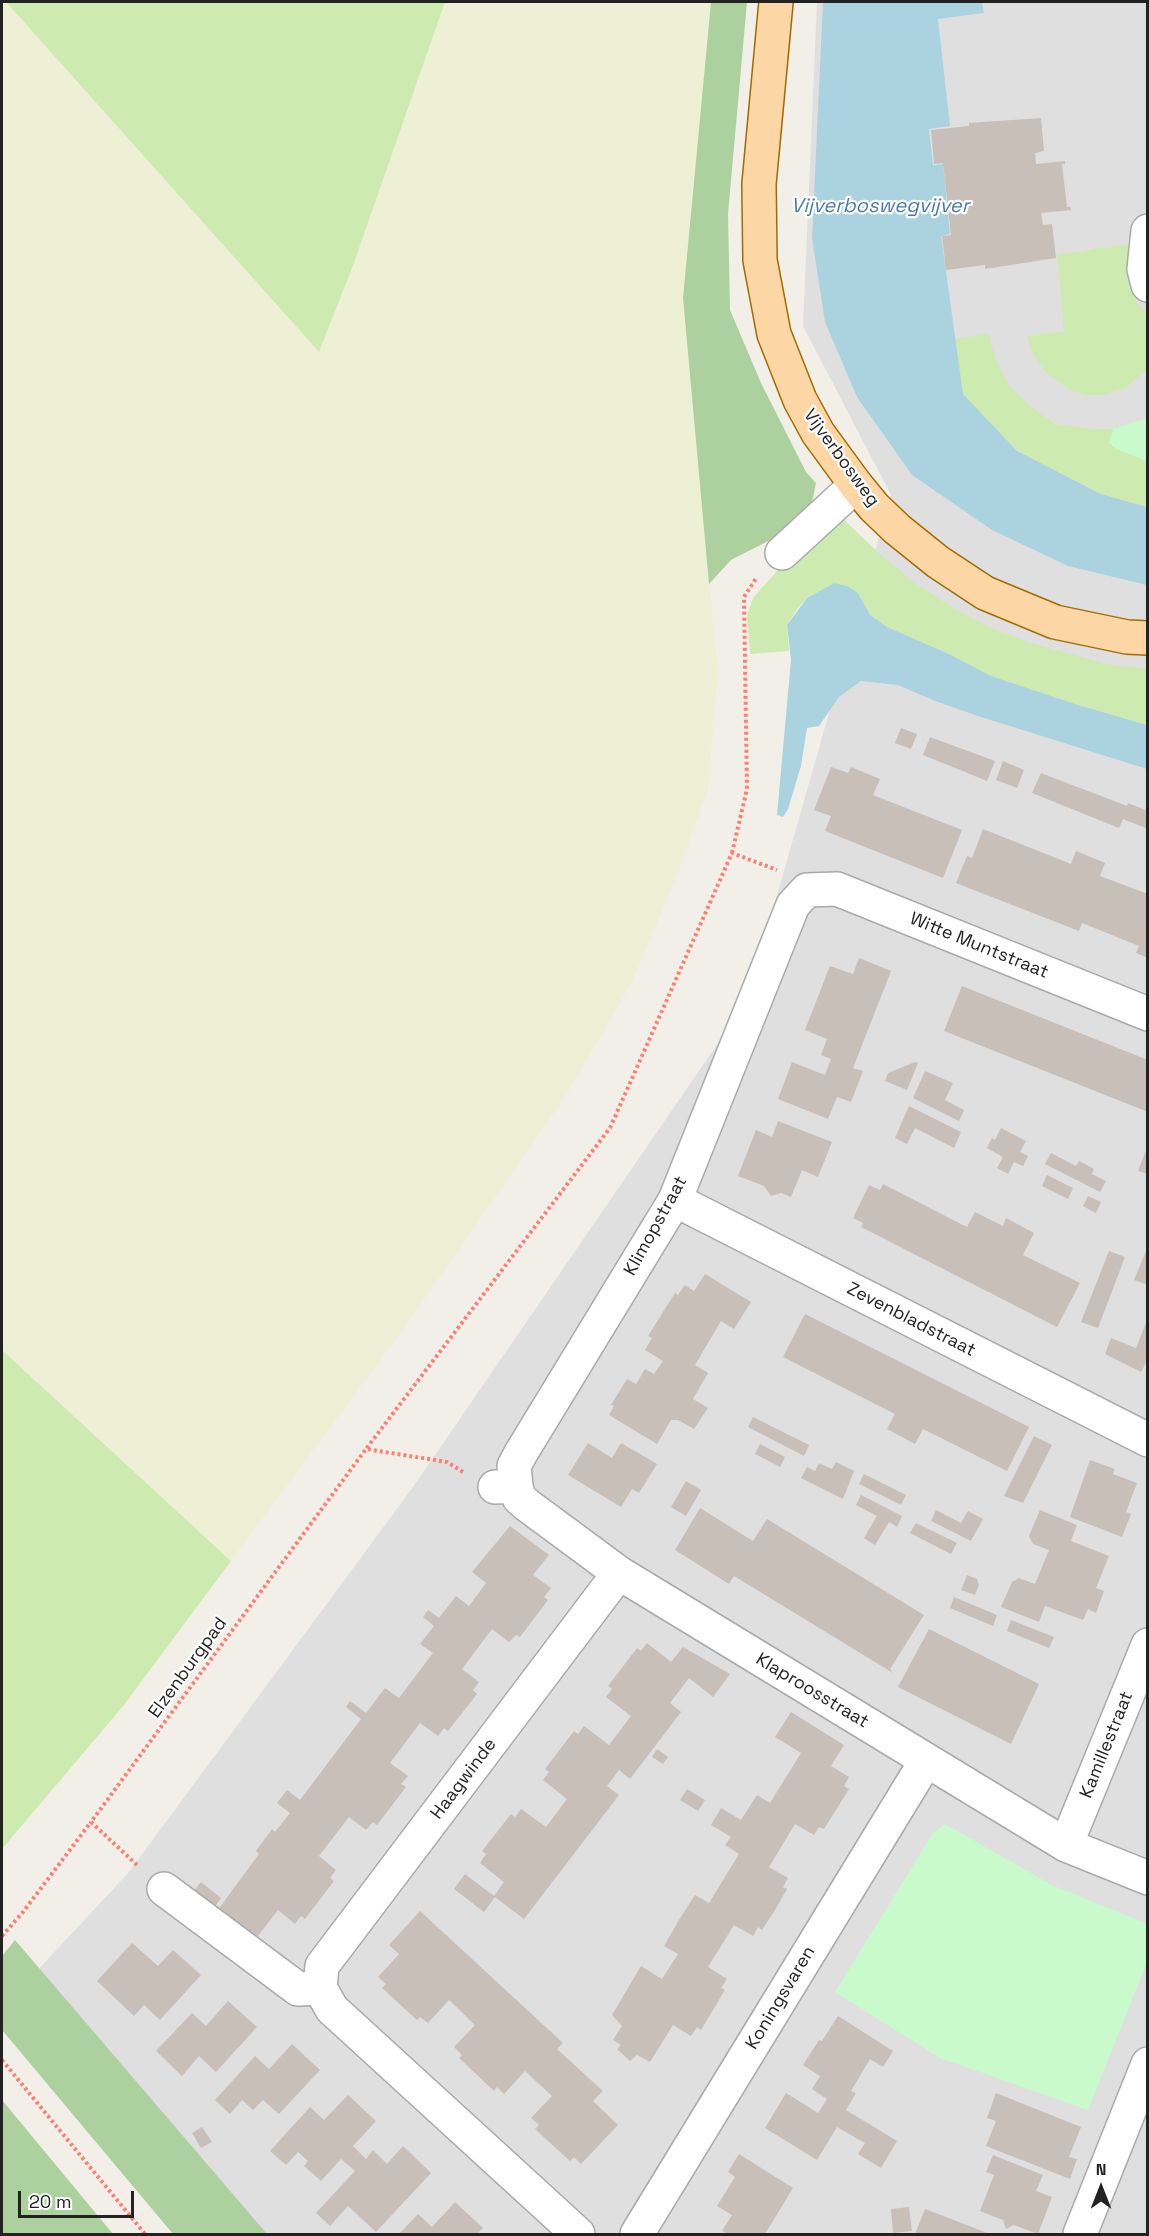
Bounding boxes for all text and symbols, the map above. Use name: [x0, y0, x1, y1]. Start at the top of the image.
water label: Vijverboswegvijver: [791, 195, 969, 219]
street label: Vijverbosweg: [798, 405, 884, 511]
street label: Witte Muntstraat: [907, 908, 1051, 984]
street label: Klimopstraat: [620, 1172, 692, 1280]
street label: Zevenbladstraat: [843, 1278, 979, 1362]
street label: Elzenburgpad: [144, 1613, 232, 1723]
street label: Klaproosstraat: [752, 1649, 872, 1733]
street label: Kamillestraat: [1076, 1689, 1138, 1801]
street label: Haagwinde: [427, 1734, 501, 1824]
street label: Koningsvaren: [742, 1942, 820, 2054]
north arrow: [1071, 2158, 1131, 2218]
text: N: [1096, 2159, 1106, 2180]
scale bar: [21, 2179, 136, 2217]
text: 20 m: [29, 2190, 72, 2213]

